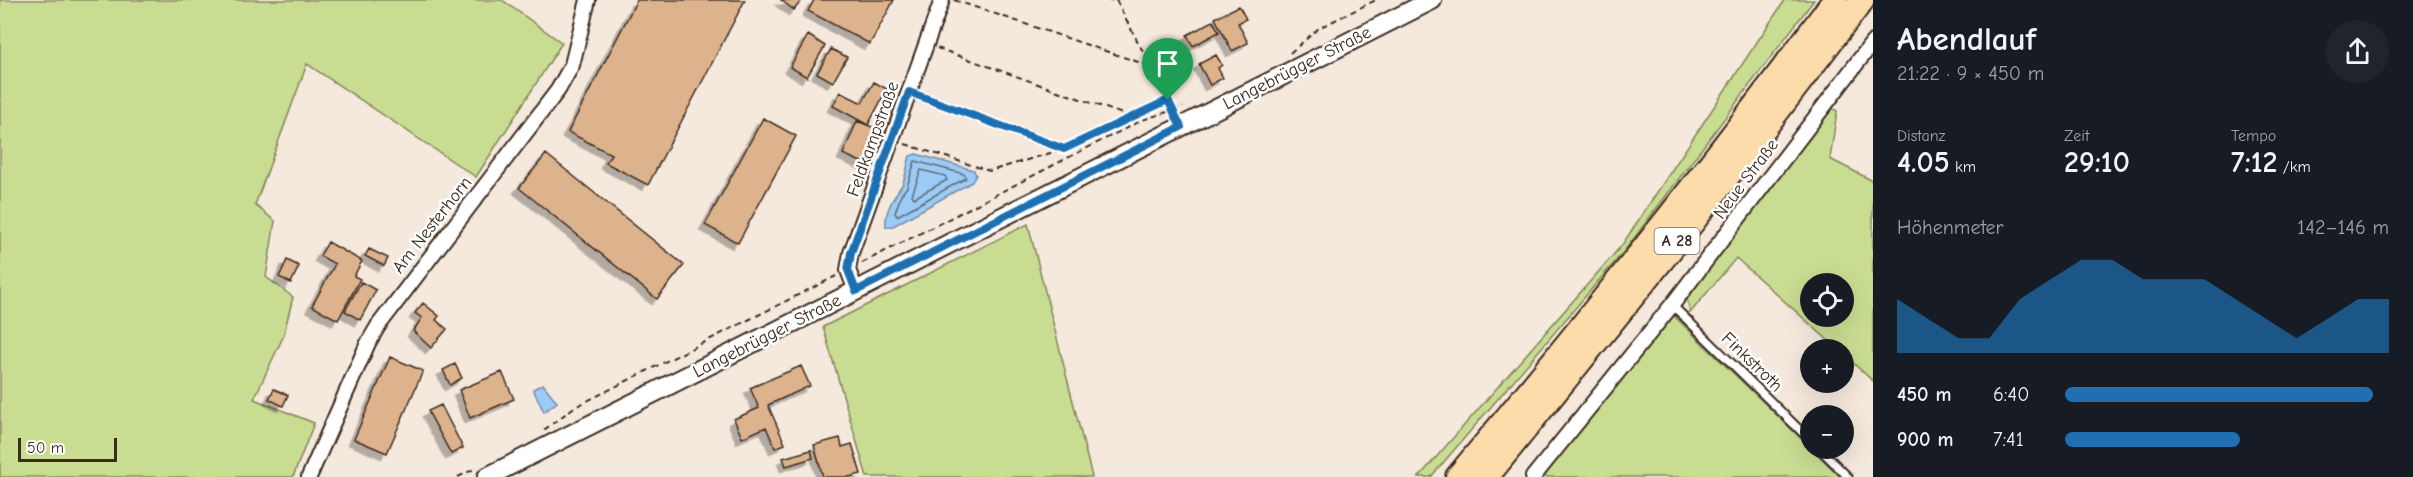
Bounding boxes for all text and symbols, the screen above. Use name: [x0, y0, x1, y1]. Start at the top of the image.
text: Abendlauf: [1897, 20, 2036, 58]
button: share: [2326, 20, 2389, 83]
street label: Langebrügger Straße: [1219, 22, 1375, 114]
pin: [1142, 38, 1193, 100]
icon: arrive: [1151, 47, 1184, 80]
text: 21:22 · 9 × 450 m: [1897, 62, 2044, 85]
street label: Feldkampstraße: [842, 79, 904, 199]
text: Distanz: [1897, 127, 1946, 145]
text: Zeit: [2064, 127, 2090, 145]
text: Tempo: [2231, 127, 2276, 145]
street label: Neue Straße: [1709, 135, 1783, 223]
text: 4.05: [1897, 145, 1950, 180]
text: 29:10: [2064, 145, 2130, 180]
text: 7:12: [2231, 145, 2277, 180]
text: km: [1950, 158, 1976, 176]
text: /km: [2277, 158, 2311, 176]
street label: Am Nesterhorn: [388, 173, 476, 277]
text: Höhenmeter: [1897, 216, 2004, 239]
text: 142–146 m: [2297, 216, 2389, 239]
road number: A 28: [1654, 228, 1700, 254]
map controls: [1800, 273, 1854, 459]
button: locate: [1800, 273, 1854, 327]
street label: Langebrügger Straße: [689, 290, 845, 382]
street label: Finkstroth: [1717, 328, 1787, 396]
button: +: [1800, 339, 1854, 393]
text: 450 m: [1897, 383, 1951, 406]
text: 6:40: [1993, 383, 2029, 406]
button: −: [1800, 405, 1854, 459]
text: 900 m: [1897, 428, 1953, 451]
text: 7:41: [1993, 428, 2024, 451]
scale bar: [18, 435, 117, 462]
text: 50 m: [27, 439, 64, 457]

